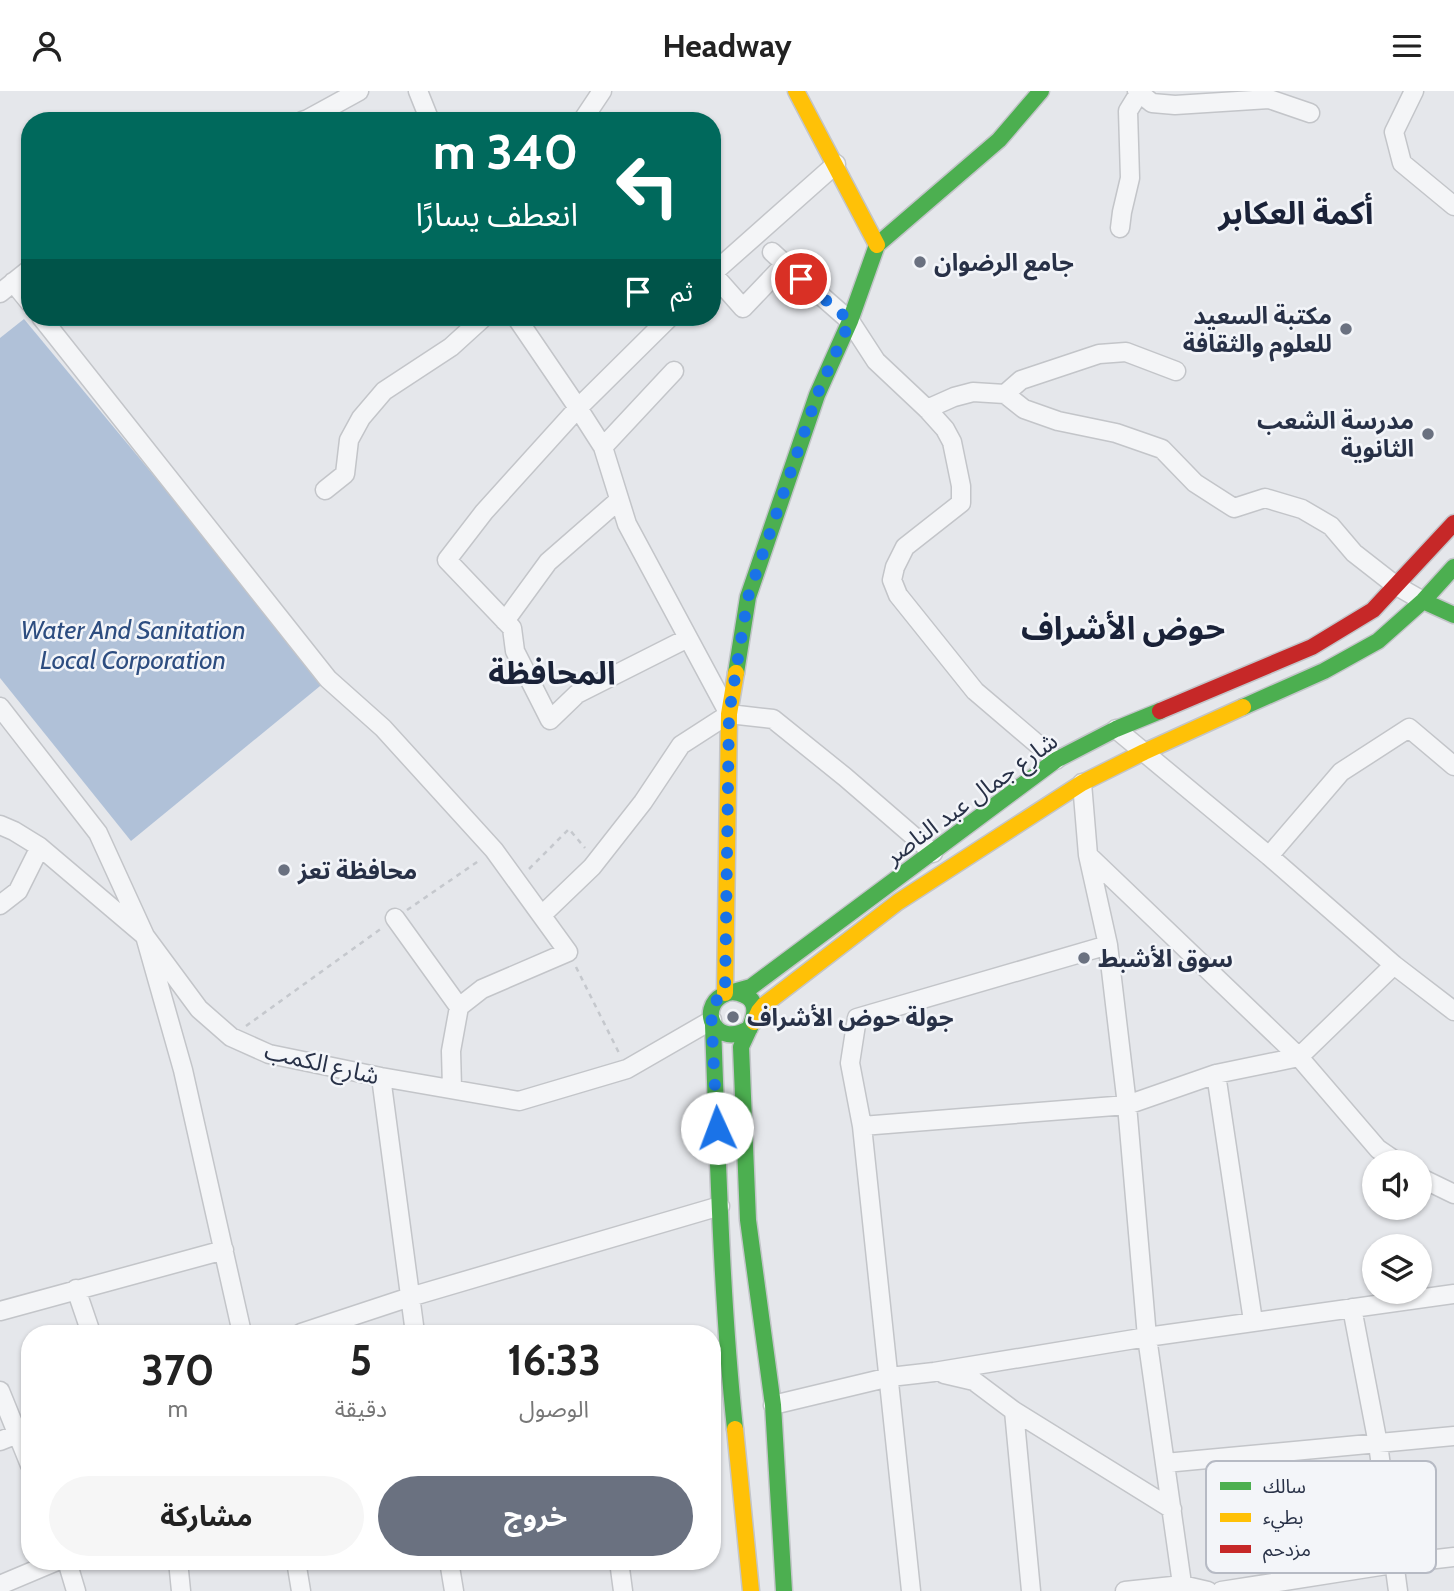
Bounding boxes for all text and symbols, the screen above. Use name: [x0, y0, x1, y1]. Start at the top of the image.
text: Headway: [662, 26, 792, 65]
icon: person: [28, 27, 66, 65]
icon: menu: [1388, 27, 1426, 65]
text: 340 m: [433, 122, 578, 181]
icon: left: [602, 140, 693, 231]
district label: أكمة العكابر: [1216, 192, 1374, 232]
text: انعطف يسارًا: [415, 195, 578, 234]
place label: جامع الرضوان: [934, 248, 1074, 281]
pin: [771, 249, 831, 309]
marker: جامع الرضوان: [912, 254, 928, 270]
icon: arrive: [782, 260, 820, 298]
icon: arrive: [619, 273, 657, 311]
text: ثم: [671, 276, 693, 308]
place label: مكتبة السعيد للعلوم والثقافة: [1183, 301, 1332, 362]
marker: مكتبة السعيد للعلوم والثقافة: [1338, 321, 1354, 337]
place label: مدرسة الشعب الثانوية: [1257, 406, 1414, 463]
marker: مدرسة الشعب الثانوية: [1420, 426, 1436, 442]
district label: حوض الأشراف: [1021, 608, 1225, 647]
water label: Water And Sanitation Local Corporation: [20, 614, 246, 676]
district label: المحافظة: [488, 653, 616, 692]
street label: شارع جمال عبد الناصر: [878, 726, 1065, 873]
place label: محافظة تعز: [297, 856, 417, 885]
marker: محافظة تعز: [276, 862, 292, 878]
place label: سوق الأشبط: [1098, 944, 1233, 973]
marker: سوق الأشبط: [1076, 950, 1092, 966]
place label: جولة حوض الأشراف: [747, 1003, 954, 1032]
marker: جولة حوض الأشراف: [725, 1009, 741, 1025]
street label: شارع الكمب: [261, 1036, 382, 1093]
position arrow: [680, 1091, 754, 1165]
map controls: [1362, 1150, 1432, 1304]
button: sound: [1362, 1150, 1432, 1220]
button: layers: [1362, 1234, 1432, 1304]
text: 5: [350, 1334, 372, 1386]
text: 16:33: [507, 1334, 601, 1386]
text: 370: [141, 1344, 215, 1396]
text: m: [168, 1395, 188, 1423]
text: دقيقة: [335, 1395, 387, 1423]
text: الوصول: [519, 1395, 589, 1423]
legend: [1206, 1461, 1436, 1573]
text: سالك: [1263, 1475, 1306, 1498]
button: مشاركة: [49, 1476, 364, 1556]
button: خروج: [378, 1476, 693, 1556]
text: بطيء: [1263, 1506, 1303, 1532]
text: مزدحم: [1263, 1538, 1311, 1564]

